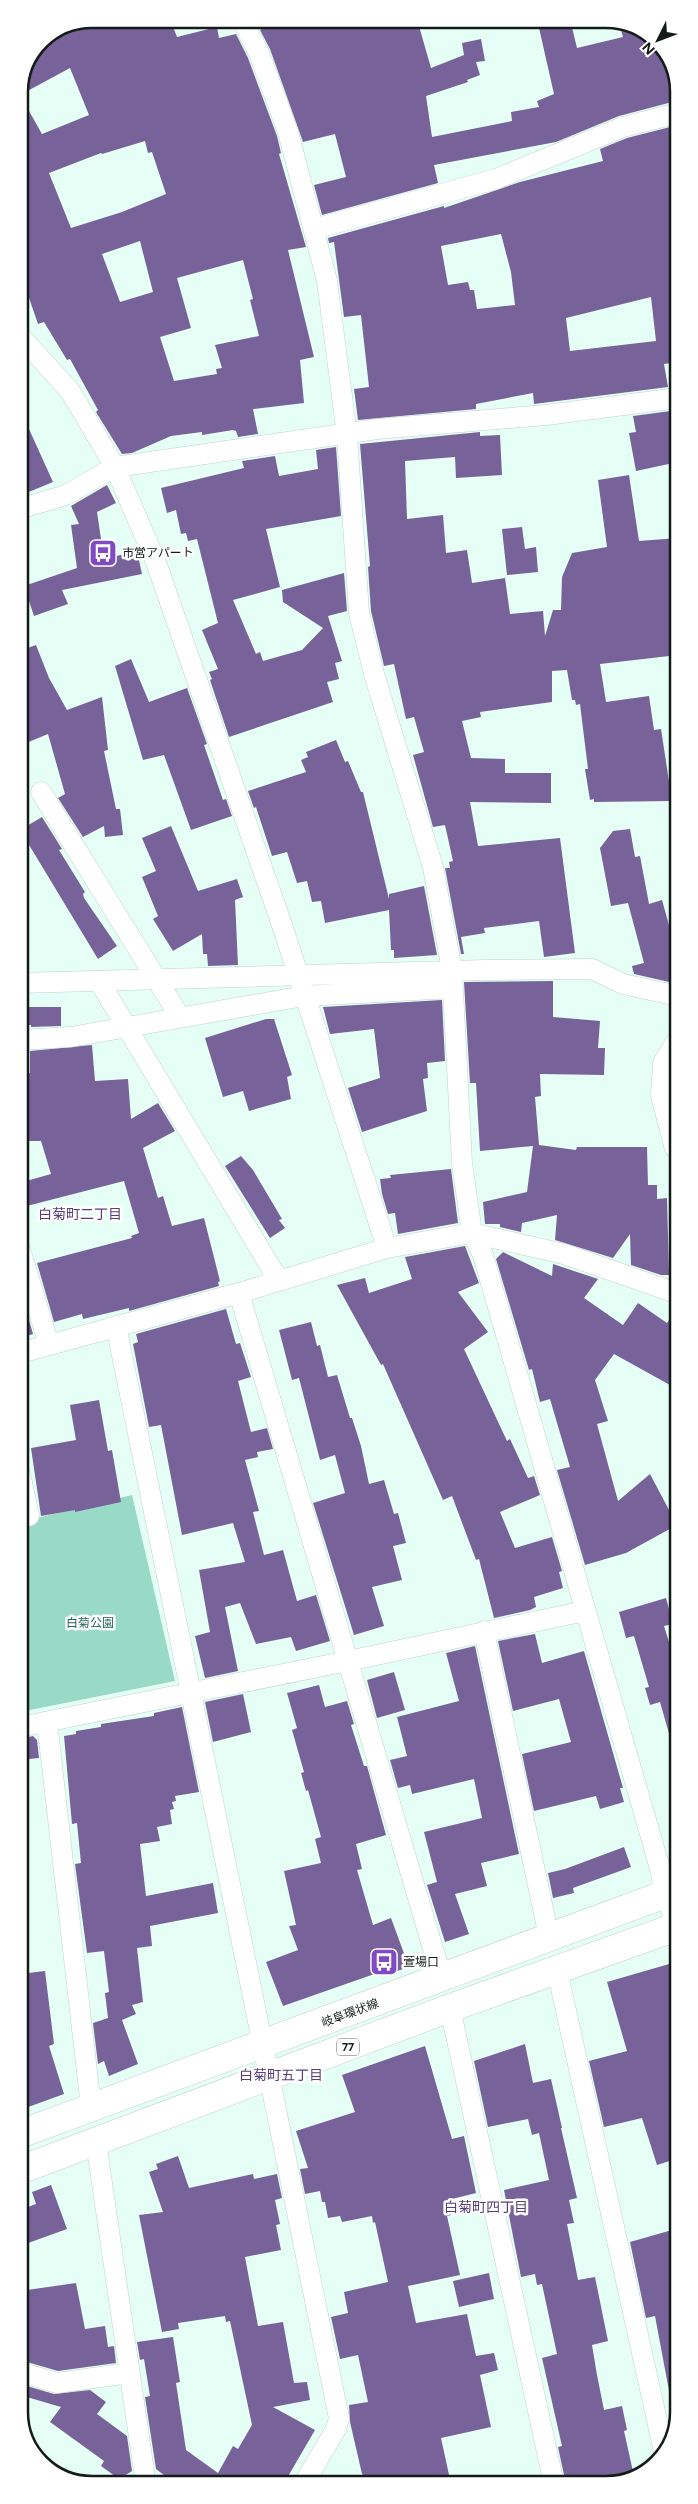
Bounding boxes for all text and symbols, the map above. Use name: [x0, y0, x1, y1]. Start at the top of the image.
north arrow: [633, 15, 683, 65]
text: N: [639, 39, 659, 58]
bus stop icon: 市営アパート: [88, 538, 118, 568]
place label: 市営アパート: [122, 546, 194, 560]
district label: 白菊町二丁目: [38, 1206, 122, 1223]
park label: 白菊公園: [66, 1616, 114, 1630]
bus stop icon: 萱場口: [369, 1947, 399, 1977]
place label: 萱場口: [403, 1955, 439, 1969]
street label: 岐阜環状線: [319, 1996, 381, 2030]
road number: 77: [337, 2038, 359, 2056]
district label: 白菊町五丁目: [239, 2067, 323, 2084]
district label: 白菊町四丁目: [444, 2199, 528, 2216]

